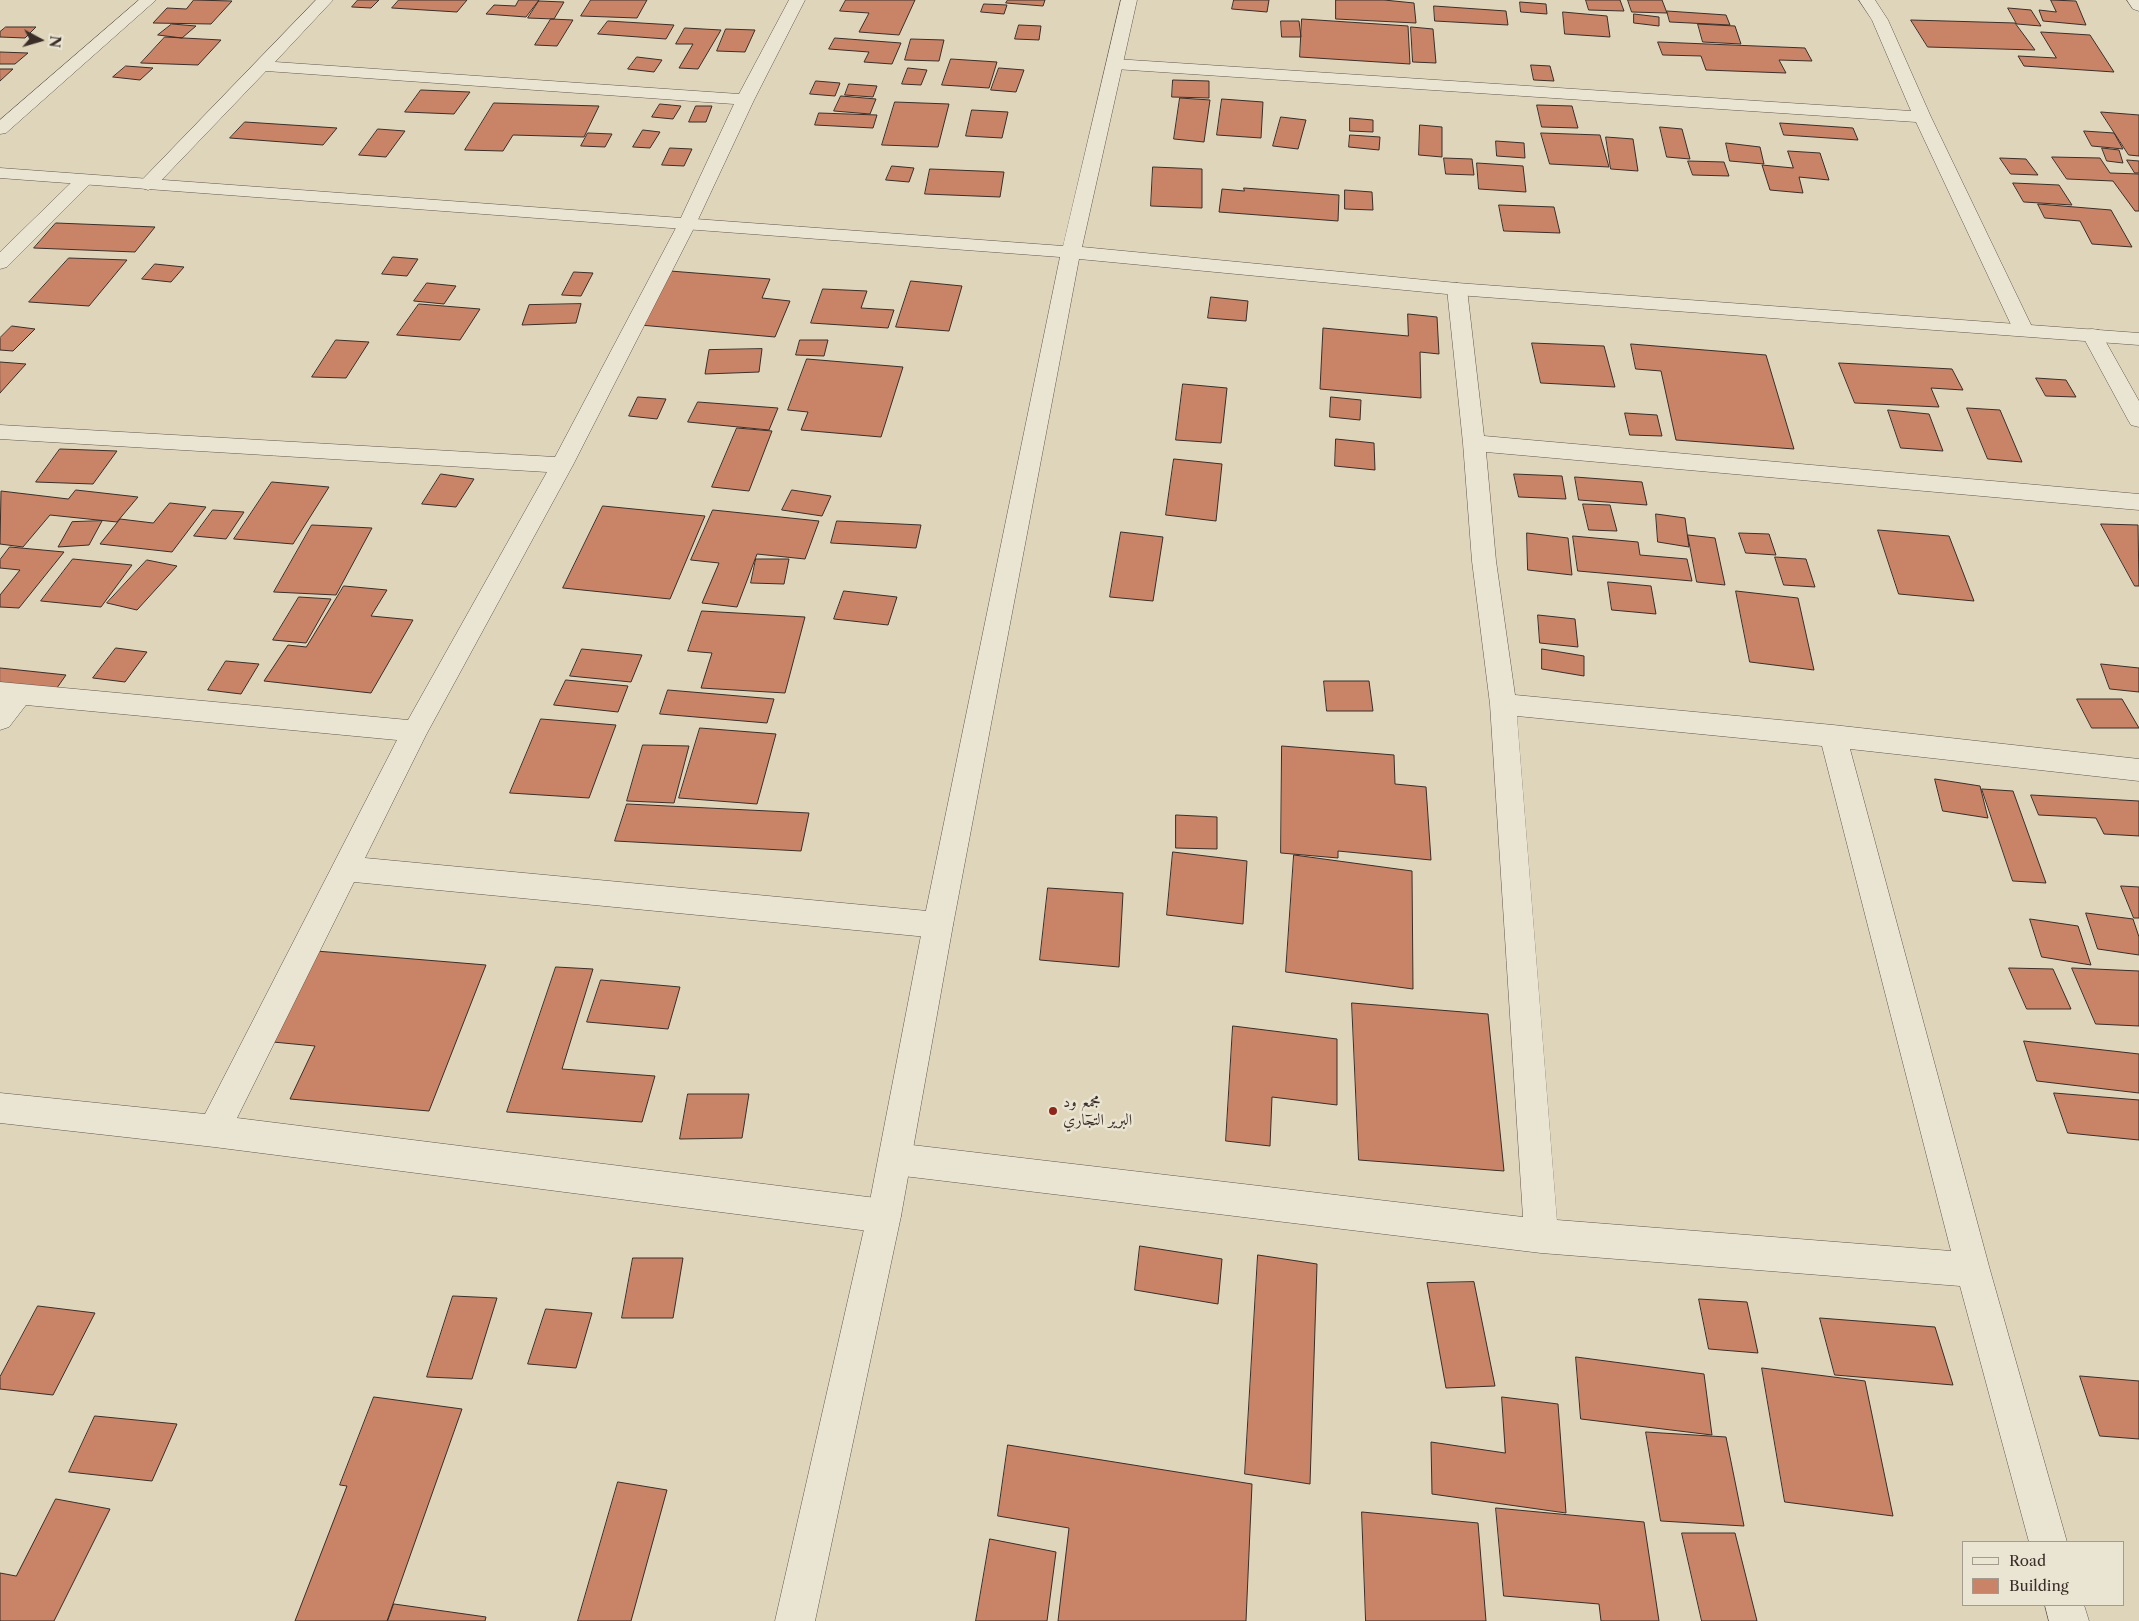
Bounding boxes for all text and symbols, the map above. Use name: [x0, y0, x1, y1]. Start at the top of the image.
north arrow: [15, 15, 65, 65]
text: N: [45, 35, 65, 49]
place label: مجمع ود البرير التجاري: [1063, 1092, 1132, 1130]
marker: مجمع ود البرير التجاري: [1047, 1105, 1059, 1117]
legend: [1962, 1541, 2124, 1606]
text: Road: [2009, 1551, 2046, 1570]
text: Building: [2009, 1576, 2069, 1595]

